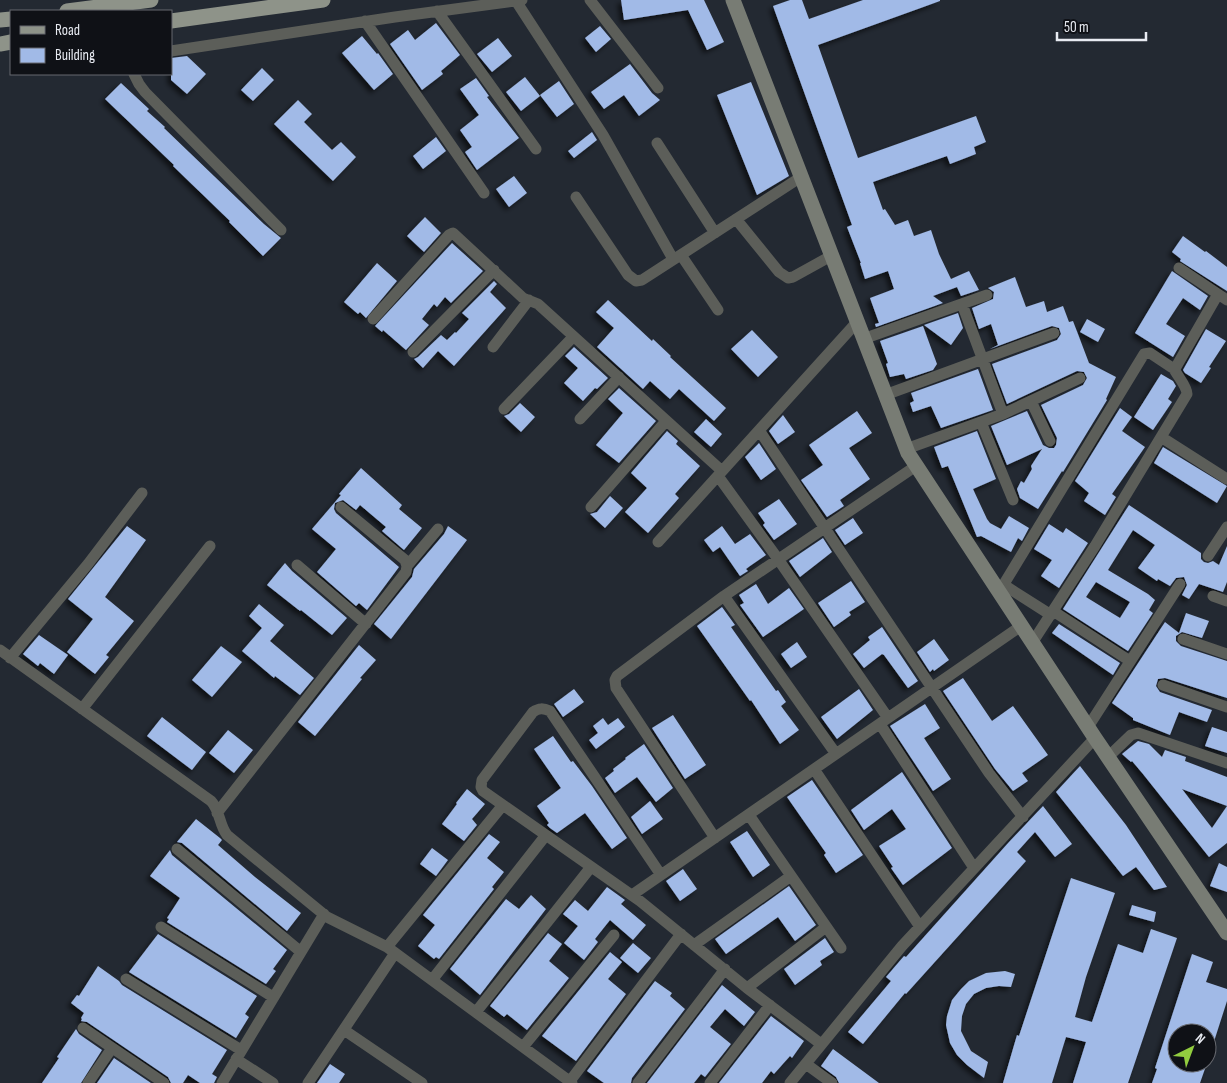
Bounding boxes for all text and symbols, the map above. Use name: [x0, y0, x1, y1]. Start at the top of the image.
legend: [10, 10, 172, 75]
scale bar: [1057, 10, 1146, 42]
text: 50 m: [1064, 18, 1089, 37]
text: Road: [55, 21, 80, 40]
text: Building: [55, 46, 95, 65]
north arrow: [1167, 1023, 1217, 1073]
text: N: [1192, 1030, 1209, 1048]

